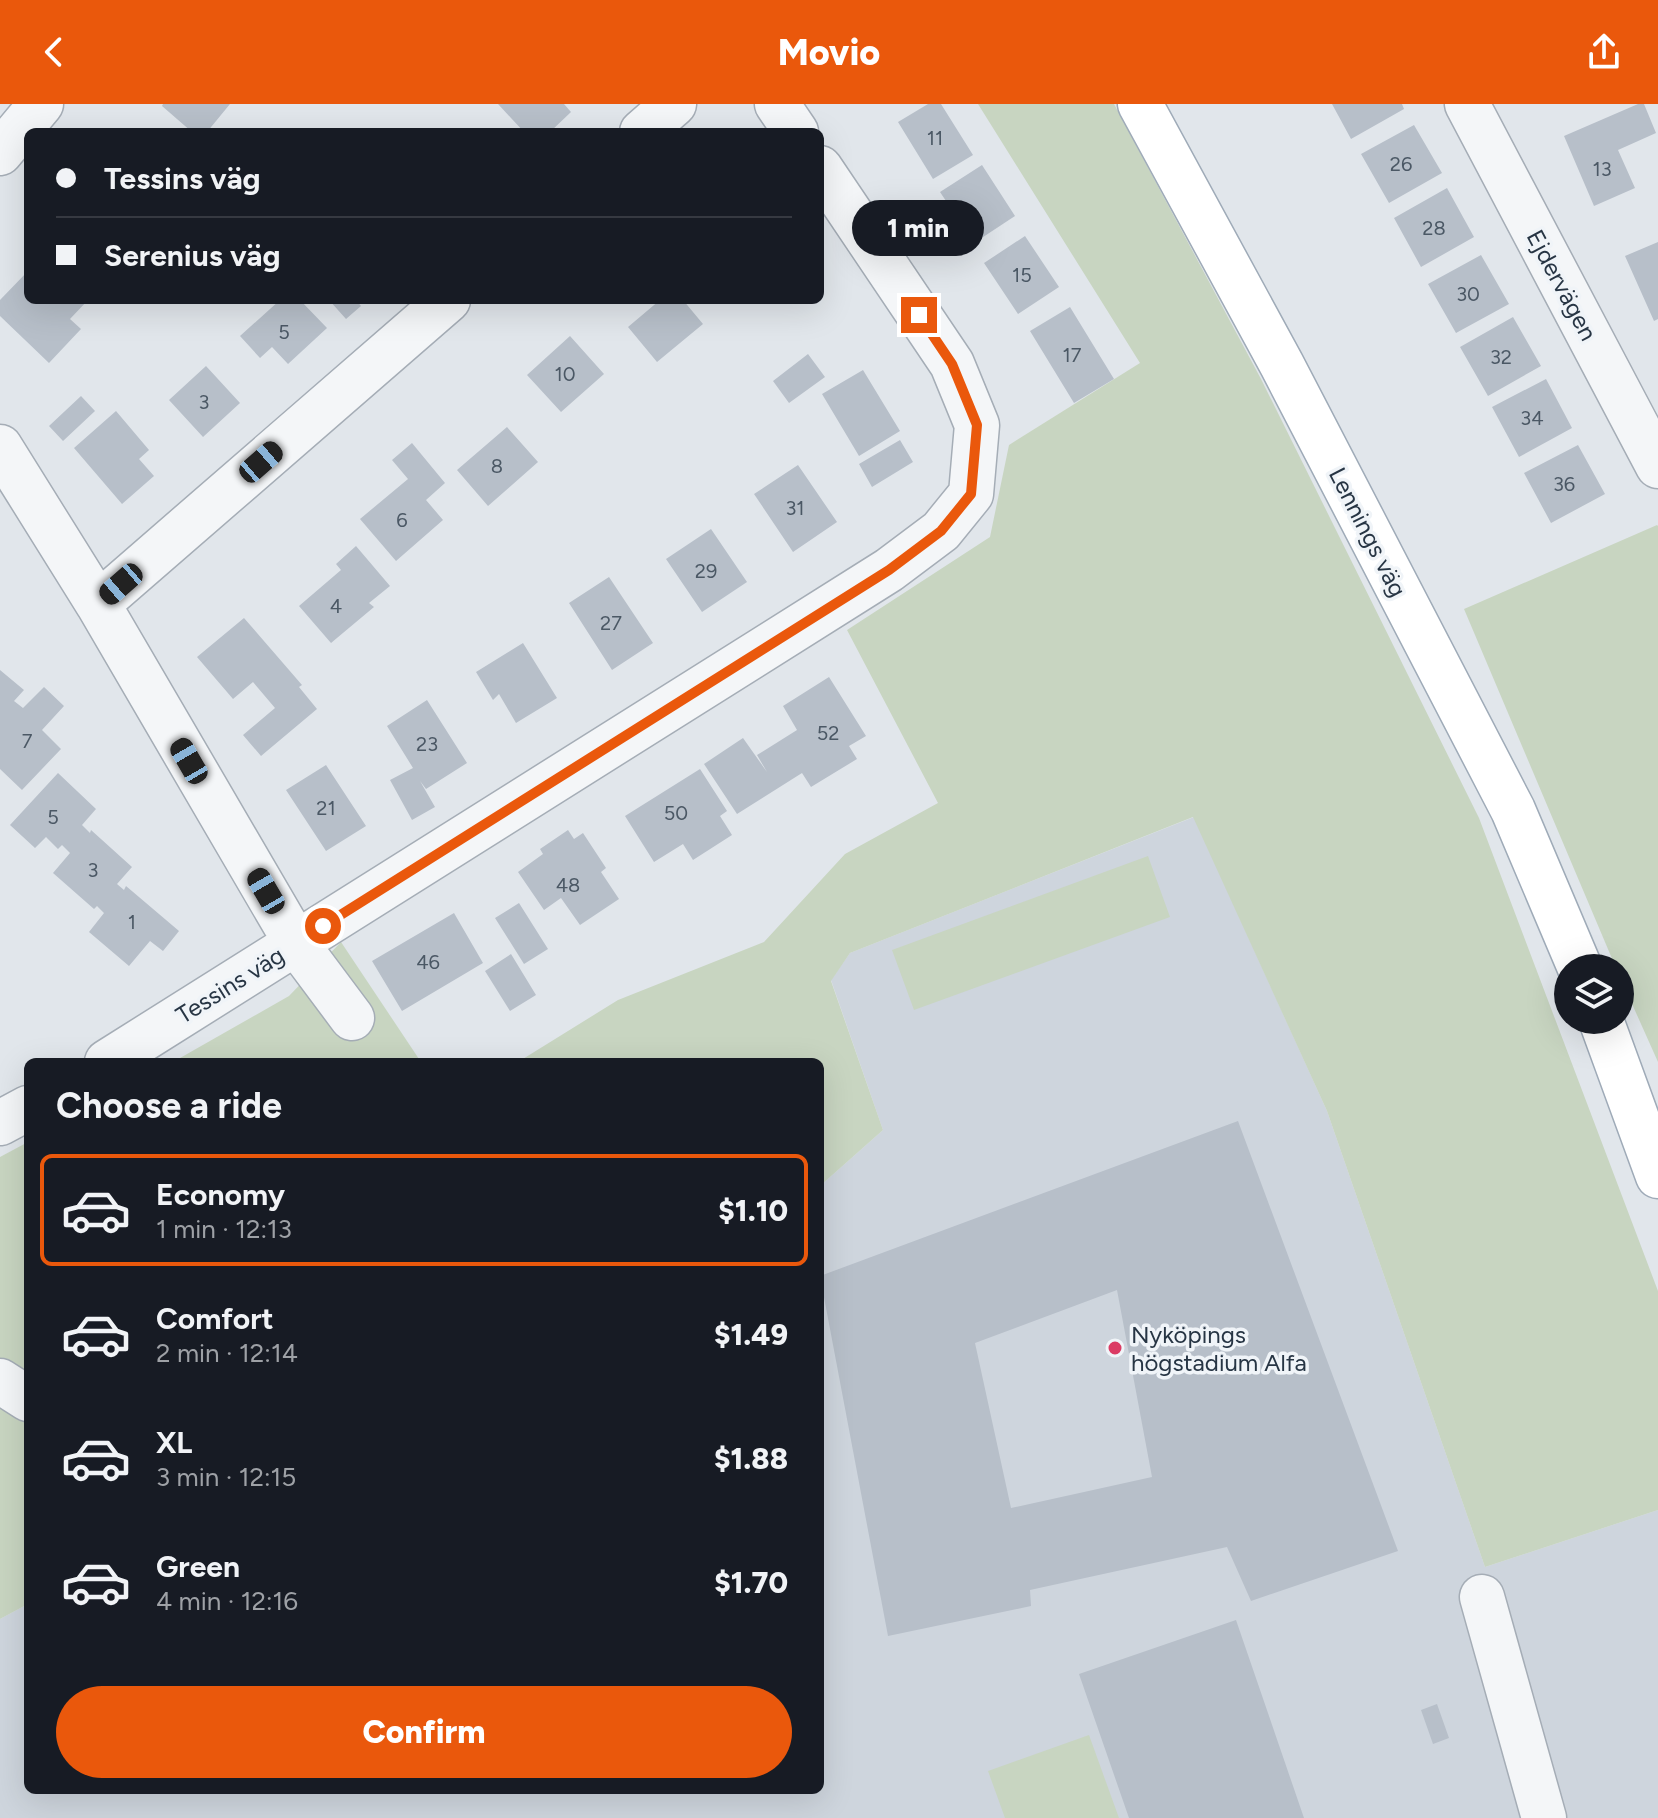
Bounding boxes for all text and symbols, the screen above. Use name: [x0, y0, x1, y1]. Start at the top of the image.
icon: back: [32, 30, 76, 74]
icon: share: [1582, 30, 1626, 74]
text: Movio: [778, 31, 880, 74]
house number: 11: [927, 126, 943, 150]
house number: 26: [1390, 152, 1412, 176]
house number: 13: [1592, 157, 1612, 181]
text: Tessins väg: [104, 160, 261, 197]
callout: 1 min: [853, 199, 985, 255]
text: 1 min: [887, 212, 949, 244]
house number: 28: [1422, 216, 1446, 240]
street label: Ejdervägen: [1521, 225, 1603, 345]
text: Serenius väg: [104, 237, 280, 274]
house number: 15: [1012, 263, 1032, 287]
house number: 30: [1456, 282, 1480, 306]
route end: [901, 297, 937, 333]
house number: 5: [278, 320, 290, 344]
house number: 17: [1063, 343, 1082, 367]
house number: 32: [1490, 345, 1512, 369]
house number: 10: [554, 362, 576, 386]
house number: 3: [199, 390, 209, 414]
house number: 34: [1520, 406, 1544, 430]
car: [235, 437, 287, 487]
house number: 8: [491, 454, 503, 478]
street label: Lennings väg: [1323, 462, 1413, 602]
house number: 36: [1553, 472, 1575, 496]
house number: 31: [785, 496, 805, 520]
house number: 6: [396, 508, 408, 532]
car: [95, 559, 147, 609]
house number: 29: [695, 559, 717, 583]
house number: 4: [330, 594, 342, 618]
house number: 27: [600, 611, 622, 635]
house number: 52: [817, 721, 839, 745]
house number: 7: [22, 729, 33, 753]
house number: 23: [416, 732, 438, 756]
car: [167, 734, 211, 788]
house number: 21: [316, 796, 336, 820]
house number: 50: [664, 801, 688, 825]
house number: 5: [47, 805, 59, 829]
house number: 3: [88, 858, 98, 882]
car: [244, 864, 288, 918]
house number: 48: [556, 873, 580, 897]
route start: [305, 908, 341, 944]
house number: 1: [128, 910, 136, 934]
street label: Tessins väg: [171, 940, 289, 1030]
house number: 46: [416, 950, 440, 974]
map controls: [1554, 954, 1634, 1034]
button: layers: [1554, 954, 1634, 1034]
text: Choose a ride: [56, 1084, 282, 1127]
icon: car: [60, 1174, 132, 1246]
text: Economy: [156, 1176, 285, 1213]
text: $1.10: [718, 1192, 788, 1229]
text: 1 min · 12:13: [156, 1213, 292, 1245]
icon: car: [60, 1298, 132, 1370]
text: Comfort: [156, 1300, 274, 1337]
text: $1.49: [714, 1316, 788, 1353]
place label: Nyköpings högstadium Alfa: [1131, 1320, 1307, 1377]
text: 2 min · 12:14: [156, 1337, 298, 1369]
marker: Nyköpings högstadium Alfa: [1106, 1339, 1124, 1357]
icon: car: [60, 1422, 132, 1494]
text: XL: [156, 1424, 192, 1461]
text: $1.88: [714, 1440, 788, 1477]
text: 3 min · 12:15: [156, 1461, 296, 1493]
icon: car: [60, 1546, 132, 1618]
text: Green: [156, 1548, 240, 1585]
text: $1.70: [714, 1564, 788, 1601]
text: 4 min · 12:16: [156, 1585, 298, 1617]
button: Confirm: [56, 1686, 792, 1778]

